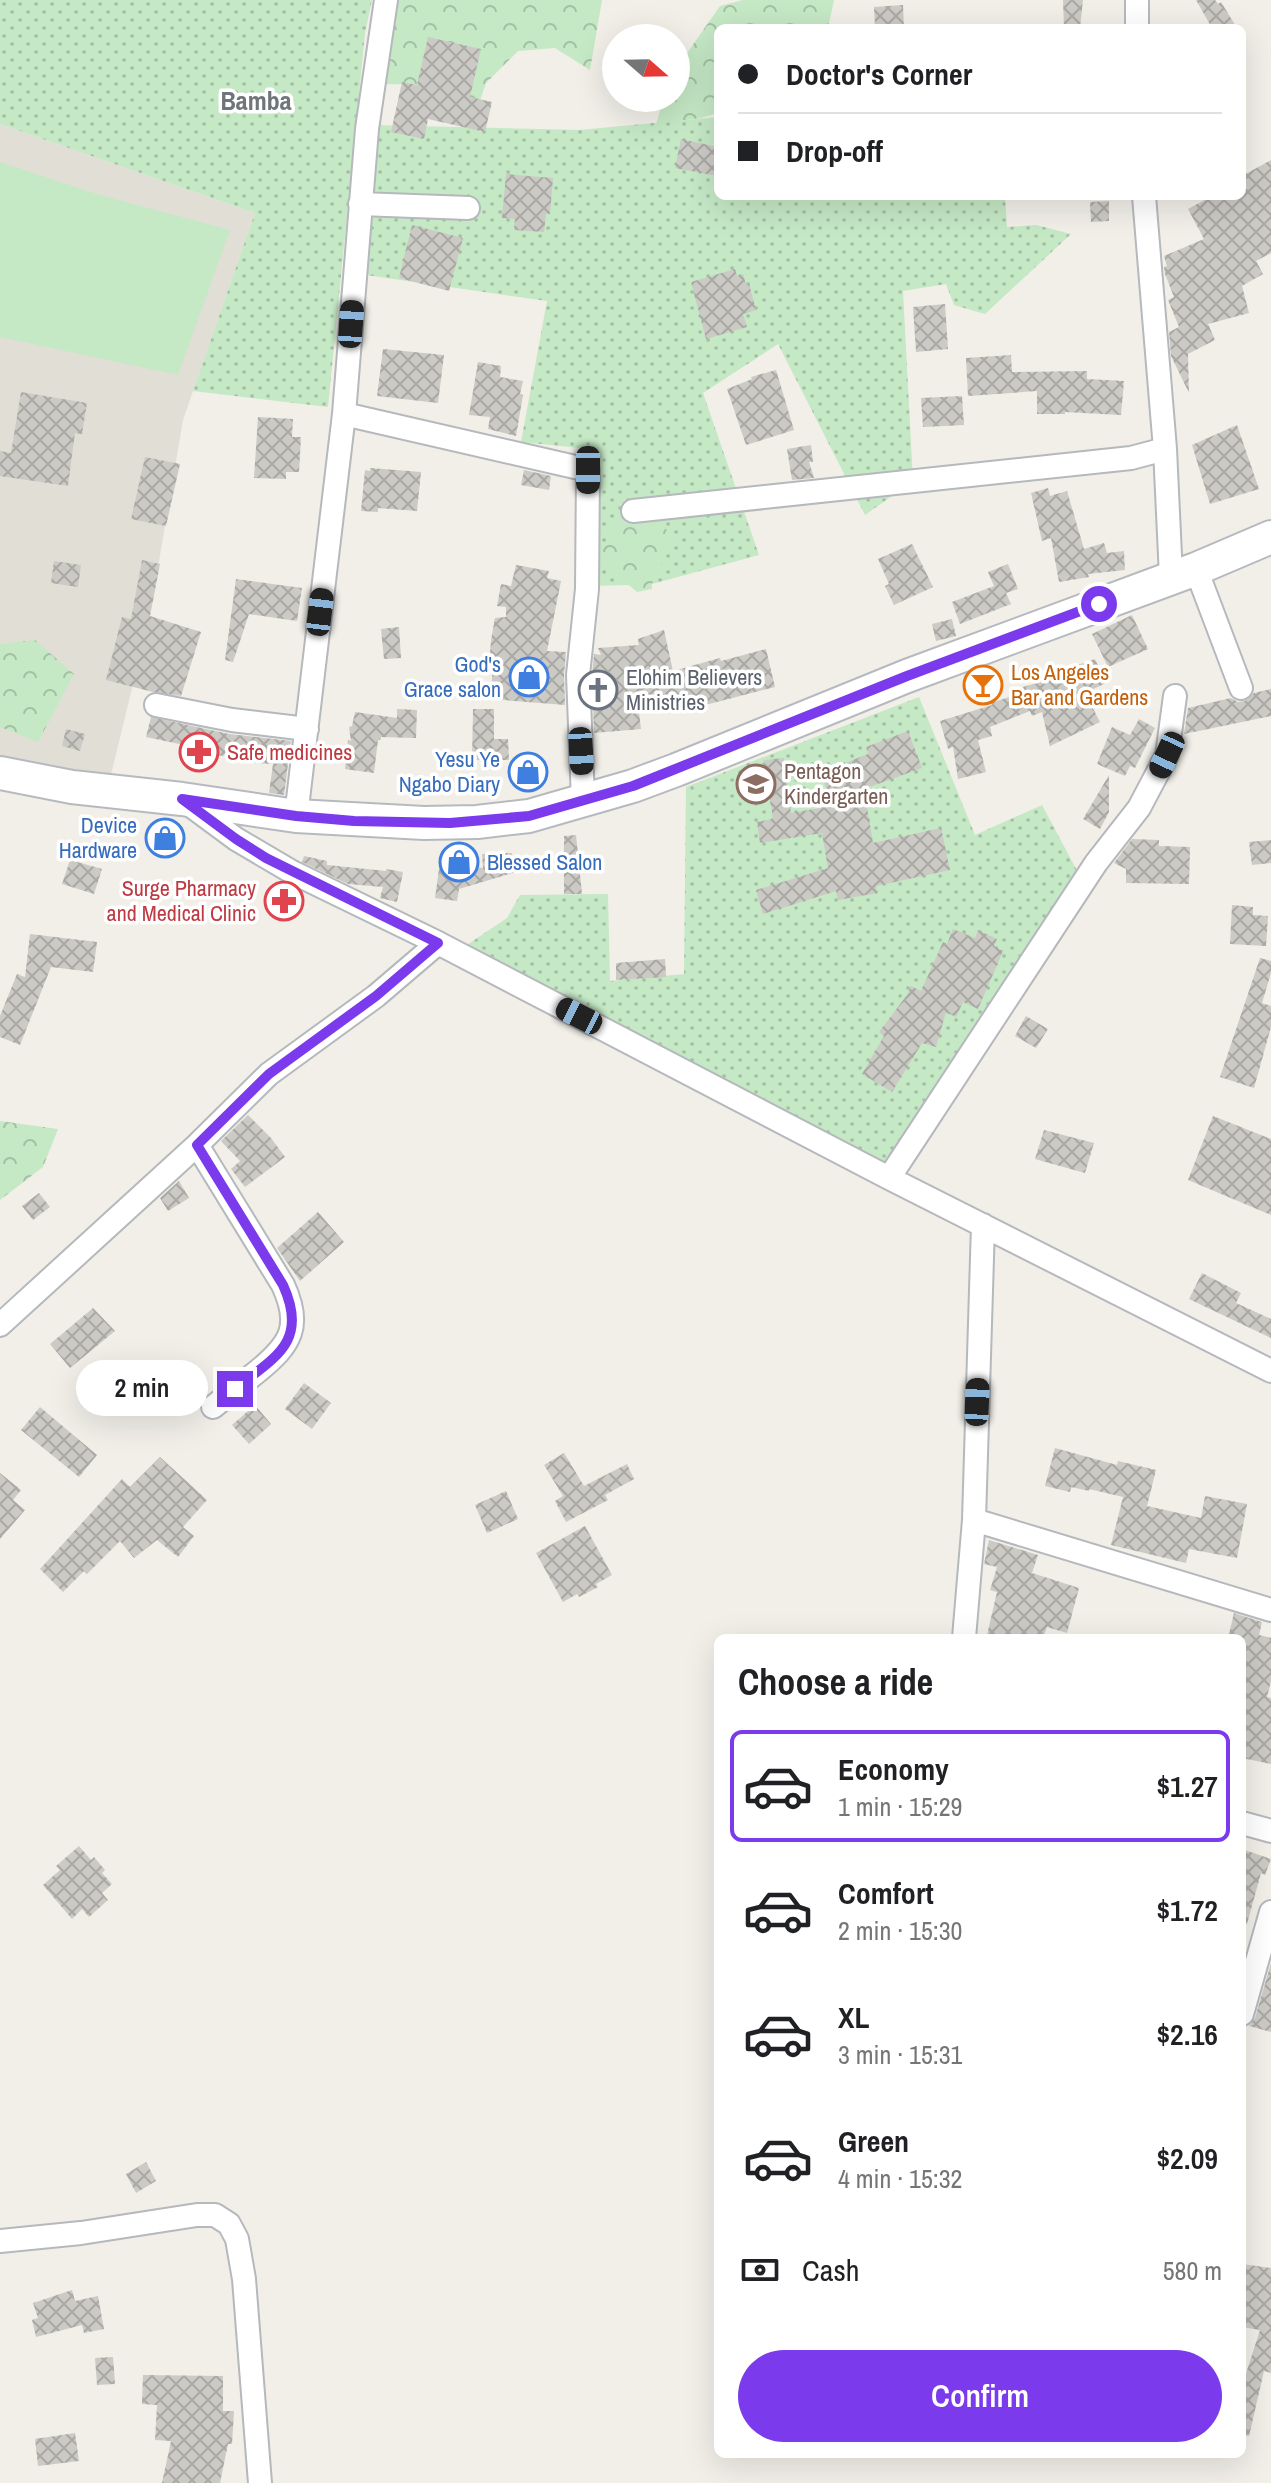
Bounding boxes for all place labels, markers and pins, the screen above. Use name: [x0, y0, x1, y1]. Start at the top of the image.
place label: God's Grace salon: [404, 649, 501, 704]
shop icon: God's Grace salon: [508, 656, 550, 698]
place label: Los Angeles Bar and Gardens: [1011, 657, 1148, 712]
place label: Elohim Believers Ministries: [626, 662, 762, 717]
bar icon: Los Angeles Bar and Gardens: [962, 664, 1004, 706]
church icon: Elohim Believers Ministries: [577, 669, 619, 711]
pharmacy icon: Safe medicines: [178, 731, 220, 773]
place label: Safe medicines: [227, 737, 352, 767]
place label: Yesu Ye Ngabo Diary: [399, 744, 500, 799]
shop icon: Yesu Ye Ngabo Diary: [507, 751, 549, 793]
place label: Pentagon Kindergarten: [784, 756, 888, 811]
school or university icon: Pentagon Kindergarten: [735, 763, 777, 805]
place label: Device Hardware: [59, 810, 137, 865]
shop icon: Device Hardware: [144, 817, 186, 859]
shop icon: Blessed Salon: [438, 841, 480, 883]
place label: Blessed Salon: [487, 847, 602, 877]
place label: Surge Pharmacy and Medical Clinic: [107, 873, 256, 928]
pharmacy icon: Surge Pharmacy and Medical Clinic: [263, 880, 305, 922]

